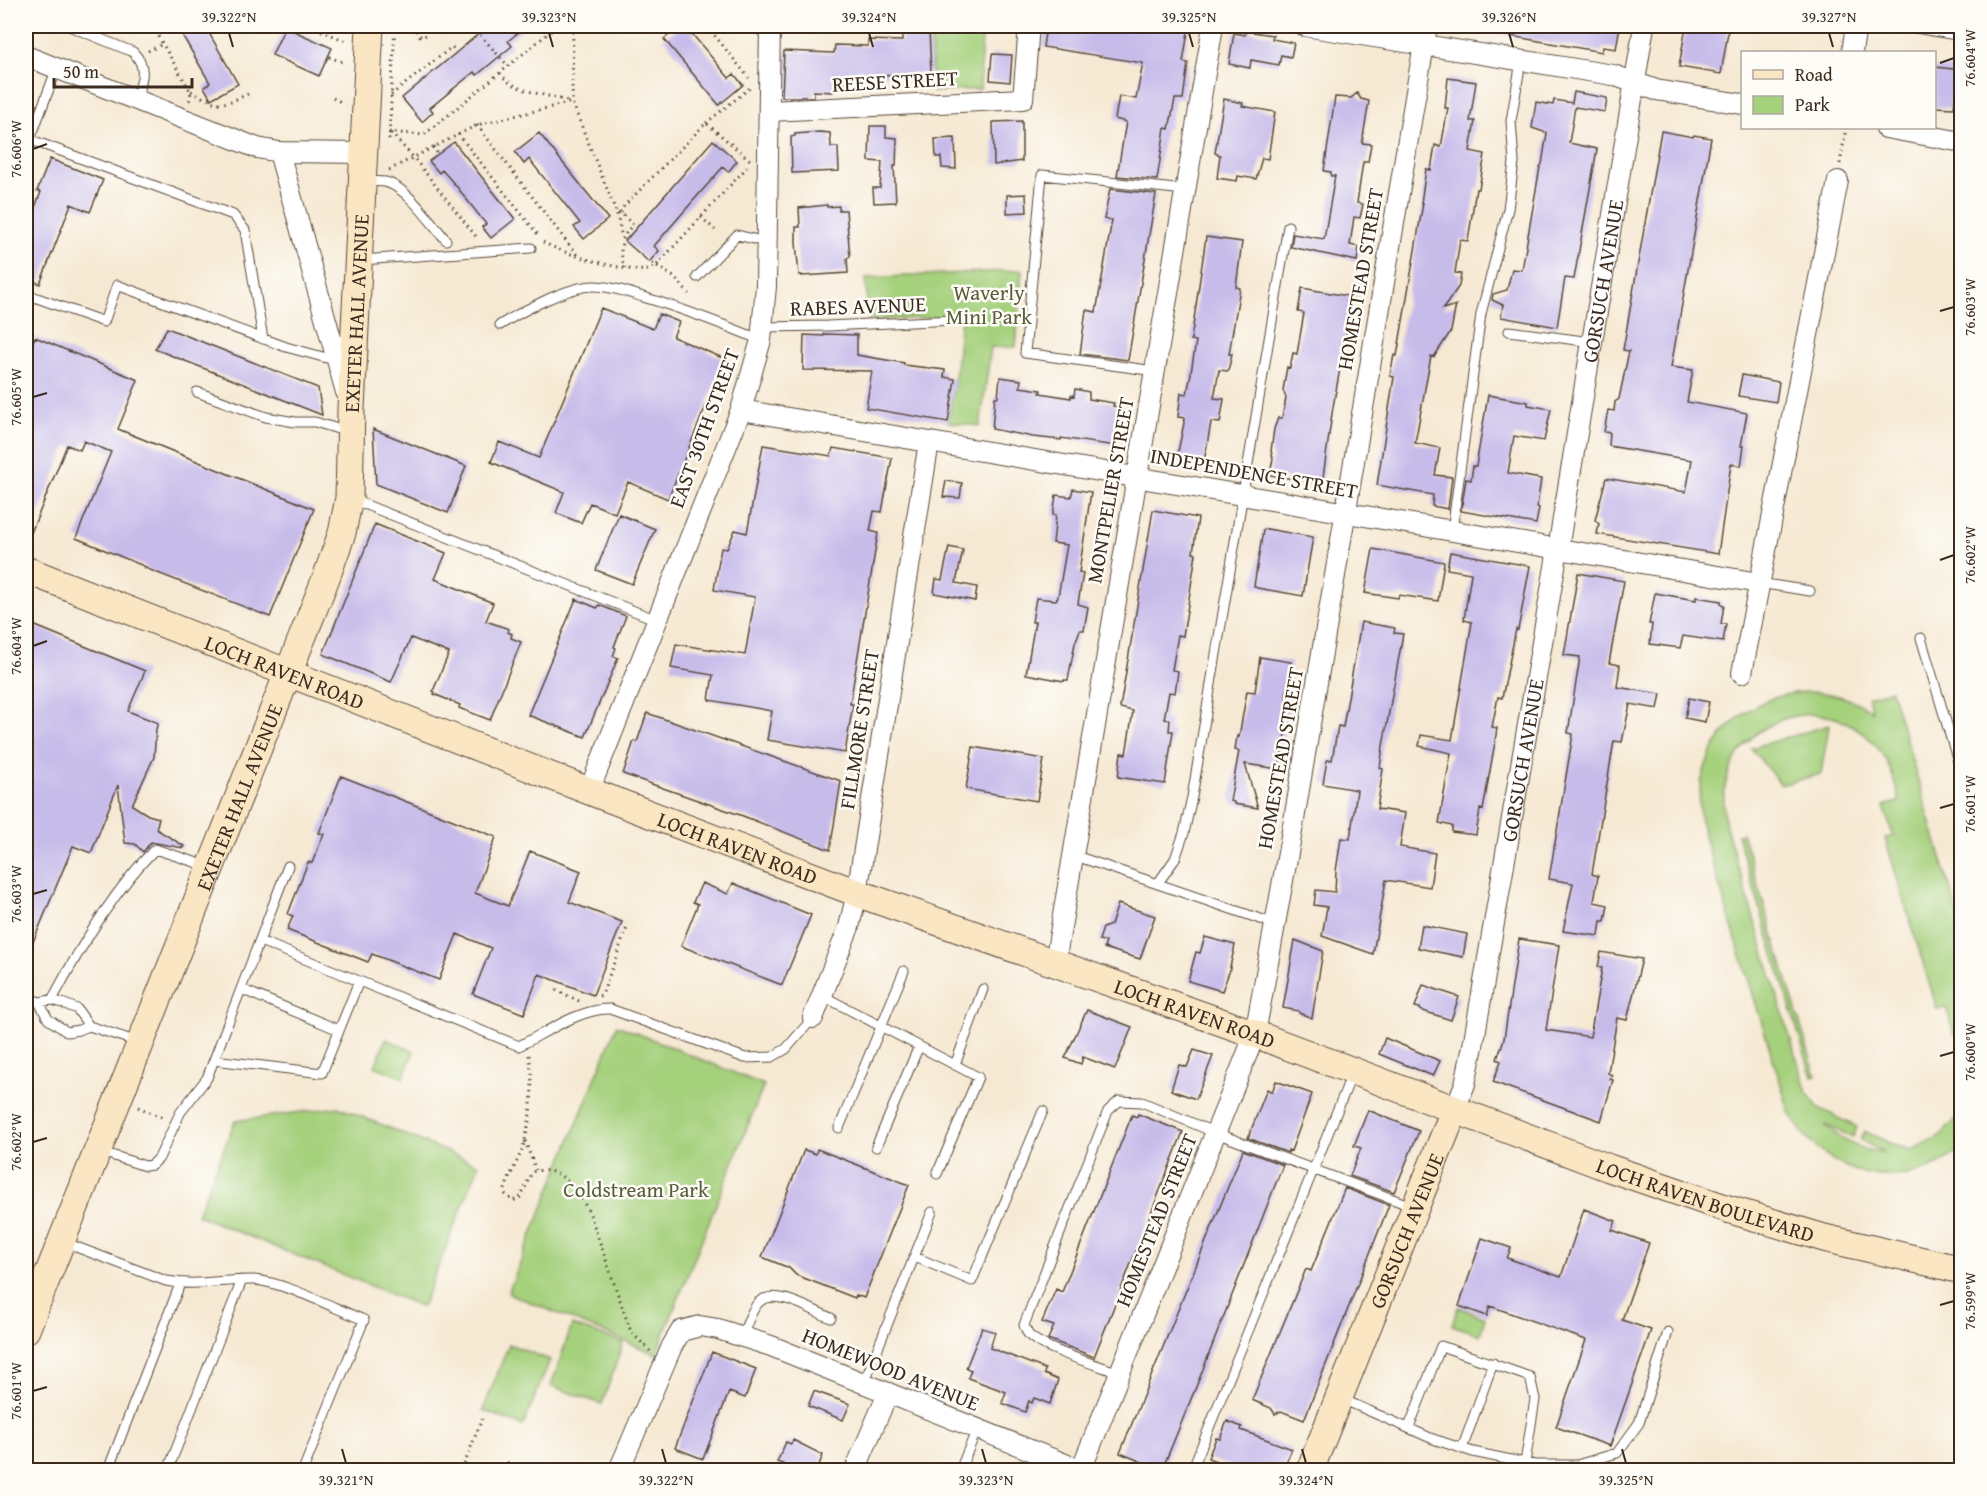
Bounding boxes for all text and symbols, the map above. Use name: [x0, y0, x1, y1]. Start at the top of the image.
text: 39.322°N: [202, 6, 257, 27]
text: 39.323°N: [522, 6, 577, 27]
text: 39.324°N: [842, 6, 897, 27]
text: 39.325°N: [1162, 6, 1217, 27]
text: 39.326°N: [1482, 6, 1537, 27]
text: 39.327°N: [1802, 6, 1857, 27]
text: 76.604°W: [1959, 29, 1980, 87]
scale bar: [54, 51, 192, 89]
legend: [1741, 51, 1936, 129]
text: 50 m: [63, 58, 99, 85]
text: Road: [1795, 61, 1833, 88]
street label: REESE STREET: [831, 62, 959, 100]
text: Park: [1795, 91, 1831, 118]
text: 76.606°W: [5, 120, 26, 178]
street label: HOMESTEAD STREET: [1329, 185, 1391, 373]
street label: GORSUCH AVENUE: [1573, 196, 1631, 365]
street label: EXETER HALL AVENUE: [335, 213, 376, 413]
park label: Waverly Mini Park: [946, 277, 1032, 332]
text: 76.603°W: [1959, 278, 1980, 336]
street label: RABES AVENUE: [790, 288, 927, 324]
street label: EAST 30TH STREET: [661, 344, 747, 512]
text: 76.605°W: [5, 368, 26, 426]
street label: MONTPELIER STREET: [1078, 394, 1142, 586]
street label: INDEPENDENCE STREET: [1148, 439, 1360, 507]
text: 76.602°W: [1959, 526, 1980, 584]
text: 76.604°W: [5, 617, 26, 675]
street label: LOCH RAVEN ROAD: [201, 626, 369, 717]
street label: FILLMORE STREET: [831, 647, 887, 811]
street label: HOMESTEAD STREET: [1249, 664, 1311, 852]
street label: GORSUCH AVENUE: [1493, 676, 1551, 844]
street label: EXETER HALL AVENUE: [187, 698, 290, 895]
text: 76.601°W: [1959, 775, 1980, 833]
street label: LOCH RAVEN ROAD: [653, 803, 822, 892]
text: 76.603°W: [5, 865, 26, 923]
street label: LOCH RAVEN ROAD: [1110, 970, 1280, 1056]
text: 76.600°W: [1959, 1023, 1980, 1081]
text: 76.602°W: [5, 1113, 26, 1171]
street label: HOMESTEAD STREET: [1107, 1128, 1205, 1311]
street label: GORSUCH AVENUE: [1361, 1148, 1451, 1313]
street label: LOCH RAVEN BOULEVARD: [1592, 1149, 1818, 1250]
park label: Coldstream Park: [563, 1174, 709, 1205]
text: 76.599°W: [1959, 1272, 1980, 1330]
street label: HOMEWOOD AVENUE: [798, 1319, 985, 1419]
text: 76.601°W: [5, 1362, 26, 1420]
text: 39.321°N: [319, 1469, 374, 1490]
text: 39.322°N: [639, 1469, 694, 1490]
text: 39.323°N: [959, 1469, 1014, 1490]
text: 39.324°N: [1279, 1469, 1334, 1490]
text: 39.325°N: [1599, 1469, 1654, 1490]

